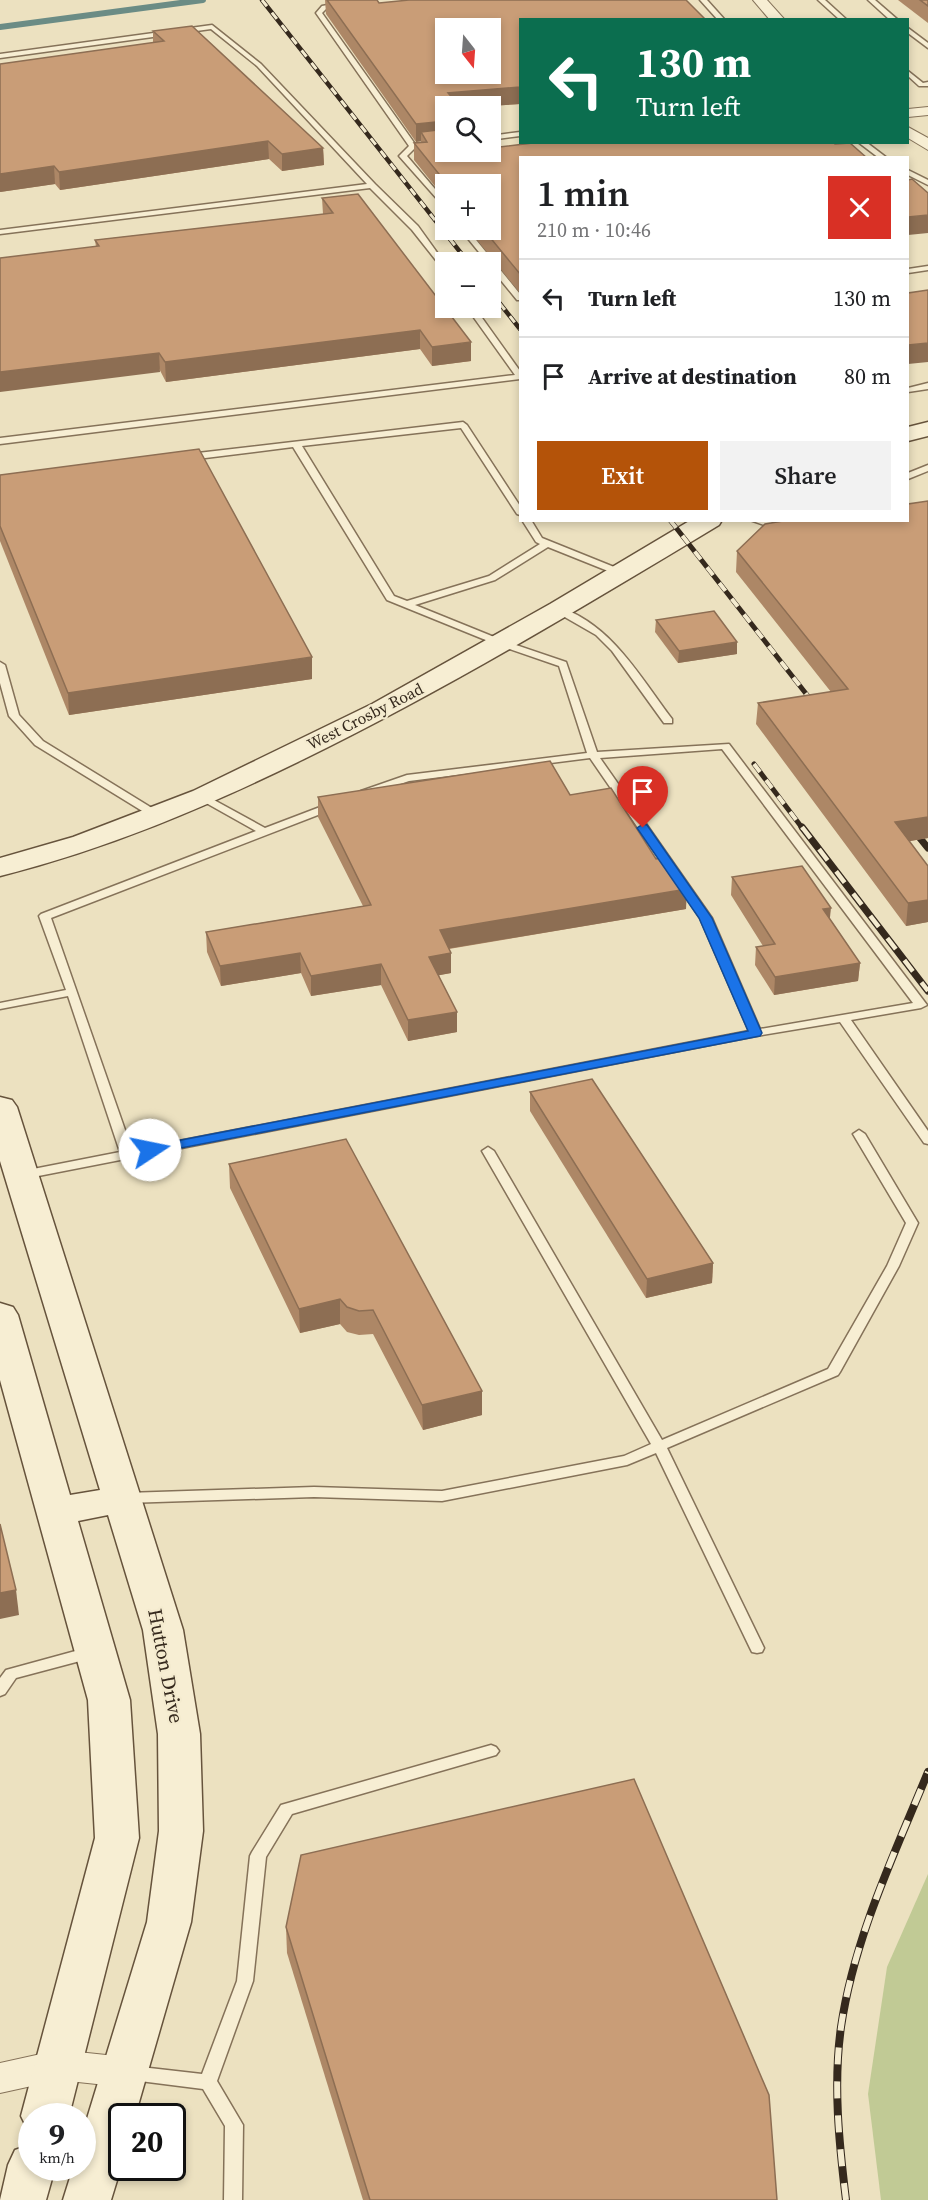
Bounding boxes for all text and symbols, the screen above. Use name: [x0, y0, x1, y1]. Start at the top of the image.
north arrow: [435, 18, 501, 84]
map controls: [435, 18, 501, 318]
text: 130 m: [636, 33, 751, 91]
icon: left: [537, 42, 615, 120]
text: Turn left: [636, 88, 740, 125]
button: search: [435, 96, 501, 162]
text: 1 min: [537, 169, 629, 218]
button: +: [435, 174, 501, 240]
button: close: [828, 176, 891, 239]
text: 210 m · 10:46: [537, 216, 651, 244]
button: −: [435, 252, 501, 318]
icon: left: [537, 282, 570, 315]
text: Turn left: [588, 283, 676, 313]
text: 130 m: [833, 283, 891, 313]
icon: arrive: [537, 360, 570, 393]
text: Arrive at destination: [588, 361, 797, 391]
text: 80 m: [844, 361, 891, 391]
button: Exit: [537, 441, 708, 510]
button: Share: [720, 441, 891, 510]
street label: West Crosby Road: [303, 677, 427, 755]
pin: [617, 766, 668, 828]
icon: arrive: [626, 775, 659, 808]
position arrow: [118, 1118, 182, 1182]
street label: Hutton Drive: [141, 1606, 191, 1726]
speed limit sign: 20: [108, 2103, 186, 2181]
text: 9: [49, 2114, 65, 2155]
text: km/h: [39, 2147, 75, 2168]

